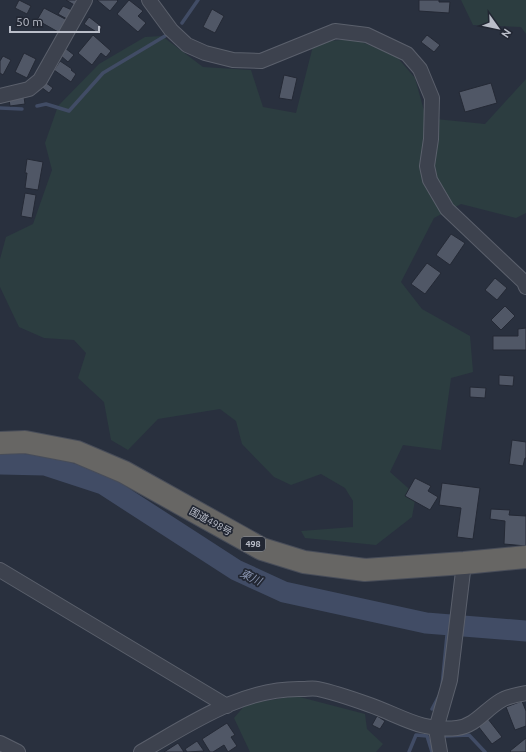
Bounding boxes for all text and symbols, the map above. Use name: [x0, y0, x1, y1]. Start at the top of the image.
scale bar: [10, 8, 99, 34]
north arrow: [478, 8, 518, 48]
text: 50 m: [16, 15, 43, 28]
text: N: [499, 27, 514, 40]
street label: 国道498号: [188, 505, 234, 538]
road number: 498: [241, 537, 265, 551]
water label: 東川: [238, 567, 264, 588]

